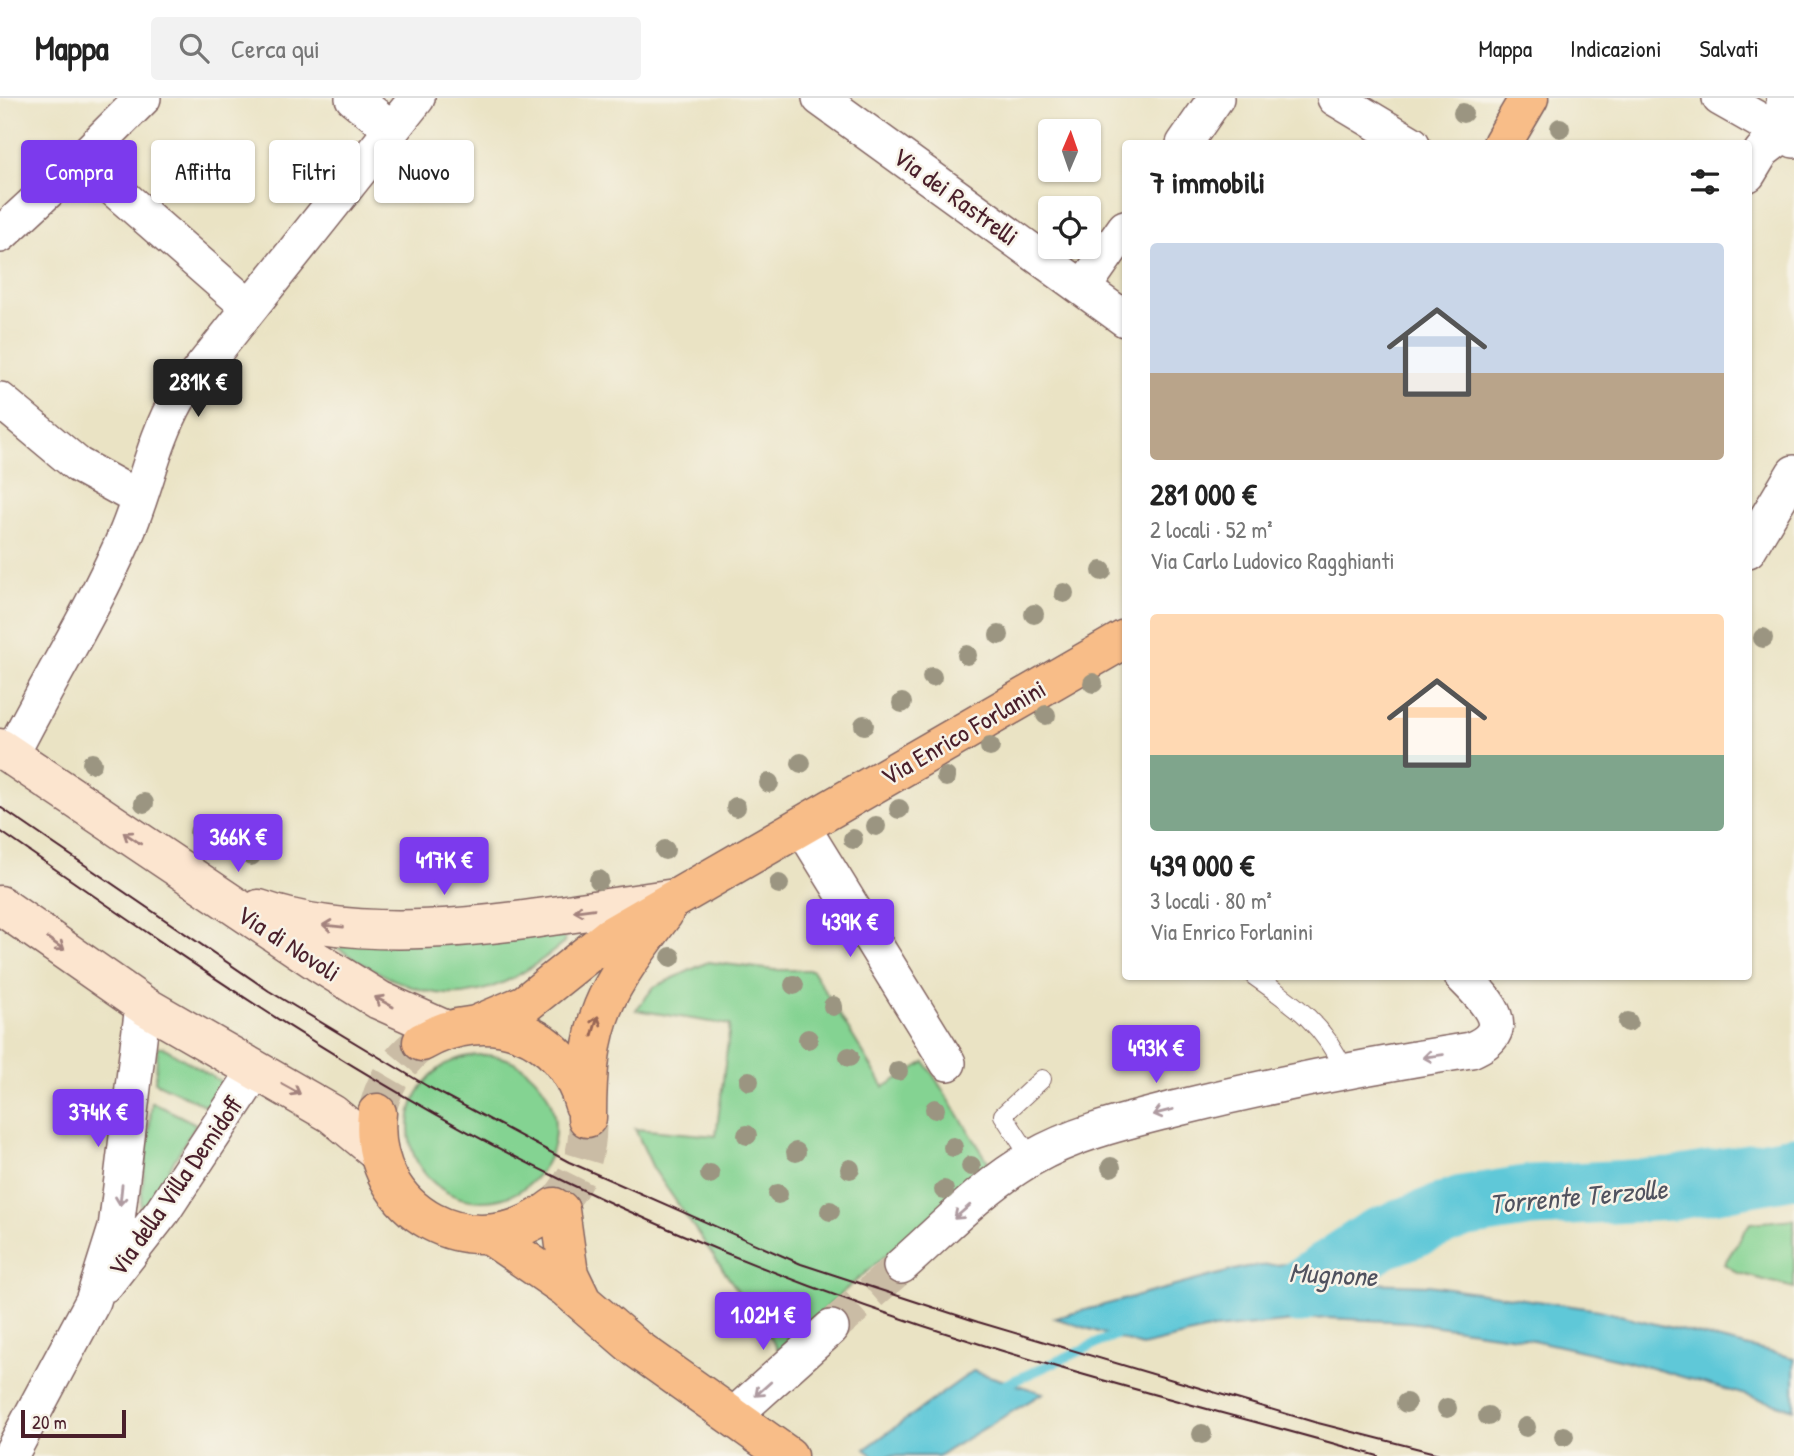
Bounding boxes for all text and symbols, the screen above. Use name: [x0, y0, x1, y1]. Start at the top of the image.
search box: [151, 17, 641, 80]
text: Mappa: [35, 26, 109, 70]
icon: search: [175, 29, 213, 67]
text: Cerca qui: [231, 31, 320, 66]
text: Mappa: [1478, 32, 1532, 64]
text: Indicazioni: [1570, 32, 1662, 64]
text: Salvati: [1700, 32, 1759, 64]
north arrow: [1038, 119, 1101, 182]
map controls: [1038, 119, 1101, 259]
street label: Via dei Rastrelli: [886, 139, 1026, 253]
chip: Compra: [21, 140, 137, 203]
chip: Affitta: [151, 140, 255, 203]
chip: Filtri: [269, 140, 360, 203]
chip: Nuovo: [374, 140, 474, 203]
text: 7 immobili: [1150, 162, 1265, 202]
icon: filters: [1686, 163, 1724, 201]
button: locate: [1038, 196, 1101, 259]
icon: home: [1374, 289, 1500, 415]
pin: 281K €: [141, 360, 255, 419]
text: 281K €: [169, 366, 227, 397]
text: 281 000 €: [1150, 474, 1256, 514]
text: 2 locali · 52 m²: [1150, 514, 1273, 545]
text: Via Carlo Ludovico Ragghianti: [1150, 545, 1395, 576]
icon: home: [1374, 660, 1500, 786]
street label: Via Enrico Forlanini: [874, 671, 1052, 793]
pin: 366K €: [181, 814, 295, 874]
text: 366K €: [209, 821, 267, 852]
one-way arrow: [123, 831, 142, 845]
pin: 417K €: [387, 838, 501, 897]
text: 417K €: [416, 844, 472, 875]
text: 439 000 €: [1150, 845, 1254, 885]
text: 3 locali · 80 m²: [1150, 885, 1272, 916]
street label: Via di Novoli: [231, 897, 347, 989]
pin: 439K €: [793, 900, 907, 959]
one-way arrow: [573, 903, 596, 916]
text: 439K €: [822, 906, 878, 937]
text: Via Enrico Forlanini: [1150, 916, 1313, 947]
one-way arrow: [322, 919, 345, 932]
one-way arrow: [46, 937, 65, 951]
one-way arrow: [374, 995, 395, 1008]
one-way arrow: [589, 1016, 602, 1038]
pin: 493K €: [1099, 1026, 1213, 1085]
text: 493K €: [1128, 1032, 1184, 1063]
one-way arrow: [1423, 1049, 1445, 1062]
one-way arrow: [280, 1082, 300, 1096]
street label: Via della Villa Demidoff: [100, 1089, 251, 1283]
pin: 374K €: [41, 1090, 155, 1149]
text: 374K €: [69, 1096, 127, 1127]
one-way arrow: [1152, 1106, 1175, 1119]
water label: Torrente Terzolle: [1487, 1169, 1670, 1223]
one-way arrow: [115, 1183, 128, 1205]
one-way arrow: [954, 1204, 972, 1220]
water label: Mugnone: [1288, 1253, 1380, 1295]
pin: 1.02M €: [698, 1292, 828, 1352]
text: 1.02M €: [731, 1299, 795, 1330]
one-way arrow: [755, 1381, 773, 1397]
scale bar: [21, 1407, 126, 1439]
text: 20 m: [32, 1409, 67, 1435]

